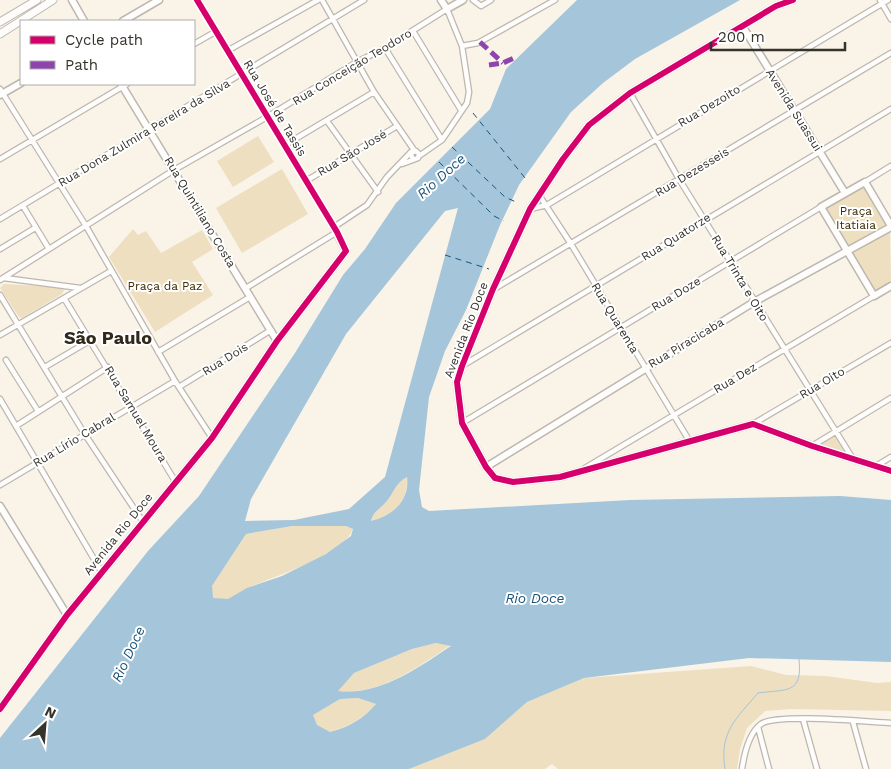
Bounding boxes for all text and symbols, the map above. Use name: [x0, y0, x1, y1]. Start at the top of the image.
legend: [20, 20, 195, 85]
scale bar: [711, 20, 845, 52]
street label: Rua Conceição Teodoro: [290, 26, 414, 108]
text: 200 m: [718, 28, 765, 46]
text: Cycle path: [65, 31, 143, 49]
text: Path: [65, 56, 98, 74]
street label: Rua José de Tassis: [241, 57, 309, 159]
street label: Avenida Suassui: [763, 66, 825, 154]
street label: Rua Dona Zulmira Pereira da Silva: [56, 76, 233, 190]
street label: Rua Dezoito: [675, 82, 743, 130]
street label: Rua São José: [315, 127, 389, 179]
street label: Rua Dezesseis: [652, 144, 732, 200]
water label: Rio Doce: [414, 150, 468, 202]
street label: Rua Quintiliano Costa: [161, 154, 239, 270]
park label: Praça Itatiaia: [836, 204, 876, 232]
street label: Rua Quatorze: [639, 210, 713, 264]
street label: Rua Trinta e Oito: [709, 232, 771, 324]
street label: Rua Doze: [649, 274, 703, 314]
park label: Praça da Paz: [128, 279, 202, 293]
street label: Avenida Rio Doce: [441, 280, 491, 380]
street label: Rua Quarenta: [588, 280, 642, 356]
street label: Rua Piracicaba: [646, 315, 726, 371]
district label: São Paulo: [64, 327, 152, 348]
street label: Rua Dois: [200, 339, 250, 379]
street label: Rua Dez: [711, 360, 759, 396]
street label: Rua Samuel Moura: [102, 363, 170, 465]
street label: Rua Oito: [797, 364, 847, 402]
street label: Rua Lírio Cabral: [30, 410, 118, 470]
street label: Avenida Rio Doce: [81, 490, 155, 578]
water label: Rio Doce: [505, 590, 565, 606]
water label: Rio Doce: [108, 624, 148, 684]
north arrow: [20, 699, 70, 749]
text: N: [43, 703, 59, 722]

